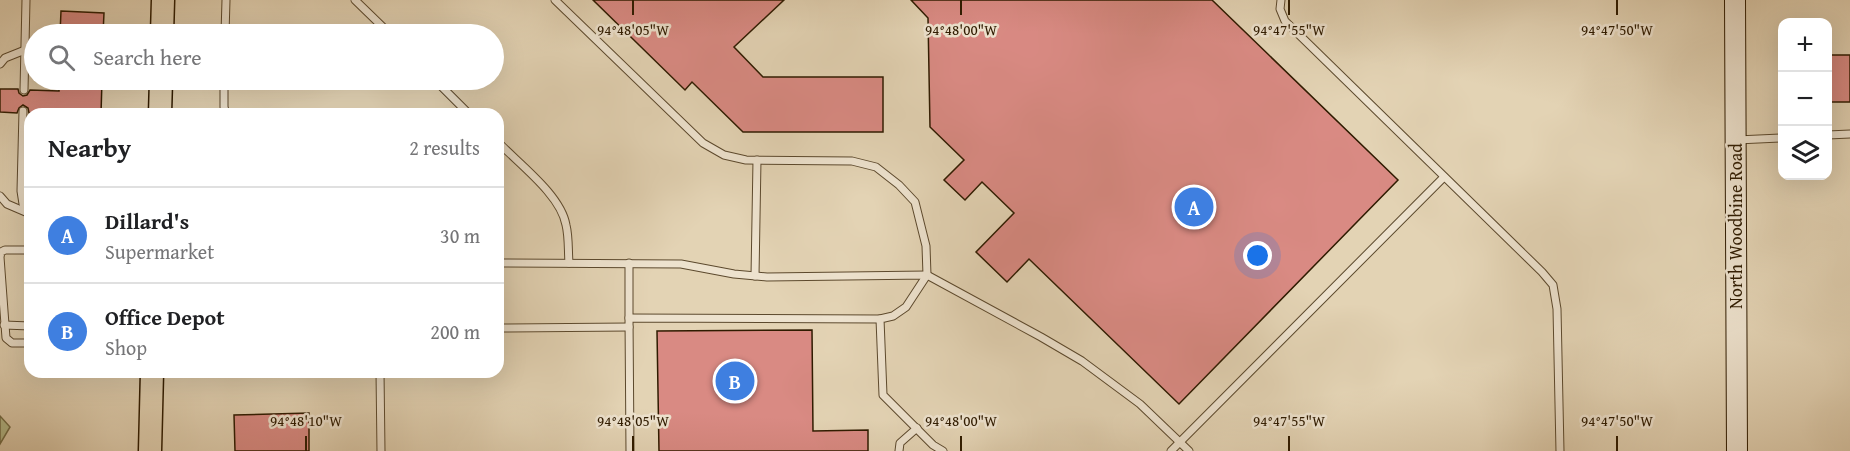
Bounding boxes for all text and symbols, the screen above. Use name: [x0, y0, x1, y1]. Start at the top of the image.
map controls: [1778, 18, 1832, 180]
button: +: [1778, 18, 1832, 72]
text: 94°48'05"W: [597, 19, 669, 40]
text: 94°48'00"W: [925, 19, 997, 40]
text: 94°47'55"W: [1253, 19, 1325, 40]
text: 94°47'50"W: [1581, 19, 1653, 40]
search box: [24, 24, 504, 90]
icon: search: [45, 41, 78, 74]
text: Search here: [93, 41, 202, 73]
button: −: [1778, 72, 1832, 126]
button: layers: [1778, 126, 1832, 180]
text: Nearby: [48, 128, 131, 167]
text: 2 results: [409, 133, 480, 162]
street label: North Woodbine Road: [1722, 143, 1749, 309]
pin: A: [1174, 184, 1214, 230]
text: Dillard's: [105, 205, 189, 237]
text: A: [61, 221, 74, 250]
text: 30 m: [440, 221, 480, 250]
text: Supermarket: [105, 237, 214, 266]
your location: [1243, 241, 1272, 270]
text: Office Depot: [105, 301, 225, 333]
text: B: [61, 317, 74, 346]
text: 200 m: [430, 317, 480, 346]
text: Shop: [105, 333, 147, 362]
pin: B: [716, 358, 754, 404]
text: 94°48'10"W: [270, 410, 342, 431]
text: 94°48'05"W: [597, 410, 669, 431]
text: 94°48'00"W: [925, 410, 997, 431]
text: 94°47'55"W: [1253, 410, 1325, 431]
text: 94°47'50"W: [1581, 410, 1653, 431]

